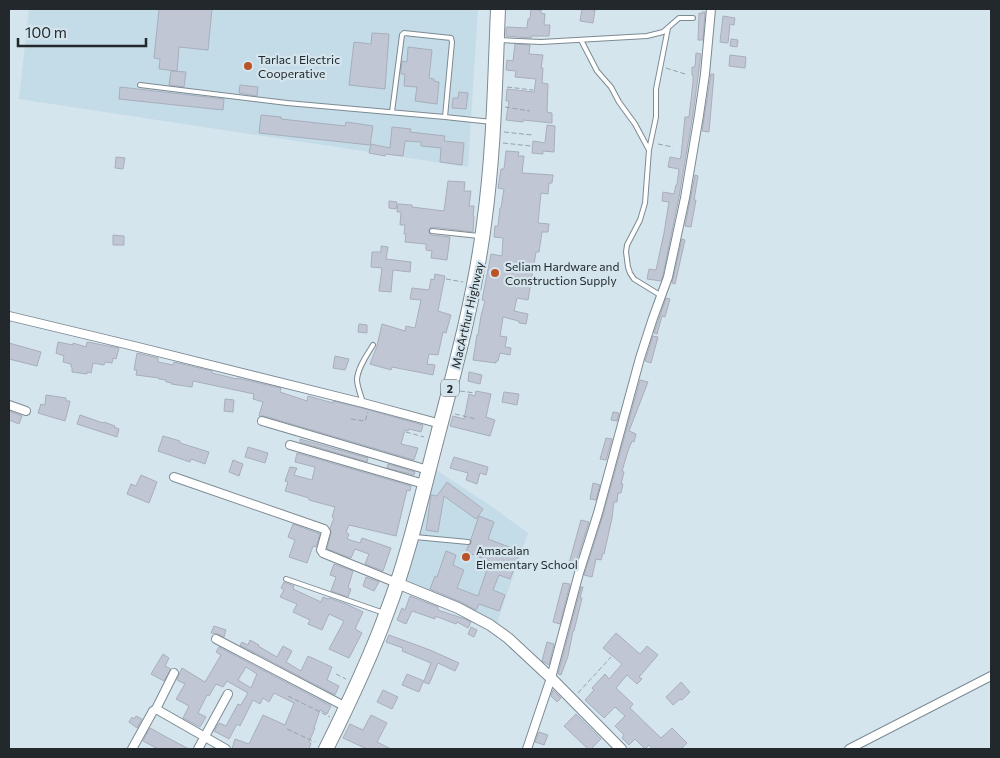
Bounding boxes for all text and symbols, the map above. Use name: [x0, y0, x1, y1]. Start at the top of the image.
scale bar: [18, 15, 145, 47]
text: 100 m: [25, 23, 67, 41]
place label: Tarlac I Electric Cooperative: [258, 52, 340, 80]
marker: Tarlac I Electric Cooperative: [242, 60, 254, 72]
place label: Seliam Hardware and Construction Supply: [505, 259, 619, 287]
street label: MacArthur Highway: [448, 260, 486, 370]
marker: Seliam Hardware and Construction Supply: [489, 267, 501, 279]
road number: 2: [441, 379, 459, 396]
place label: Amacalan Elementary School: [476, 543, 578, 571]
marker: Amacalan Elementary School: [460, 551, 472, 563]

